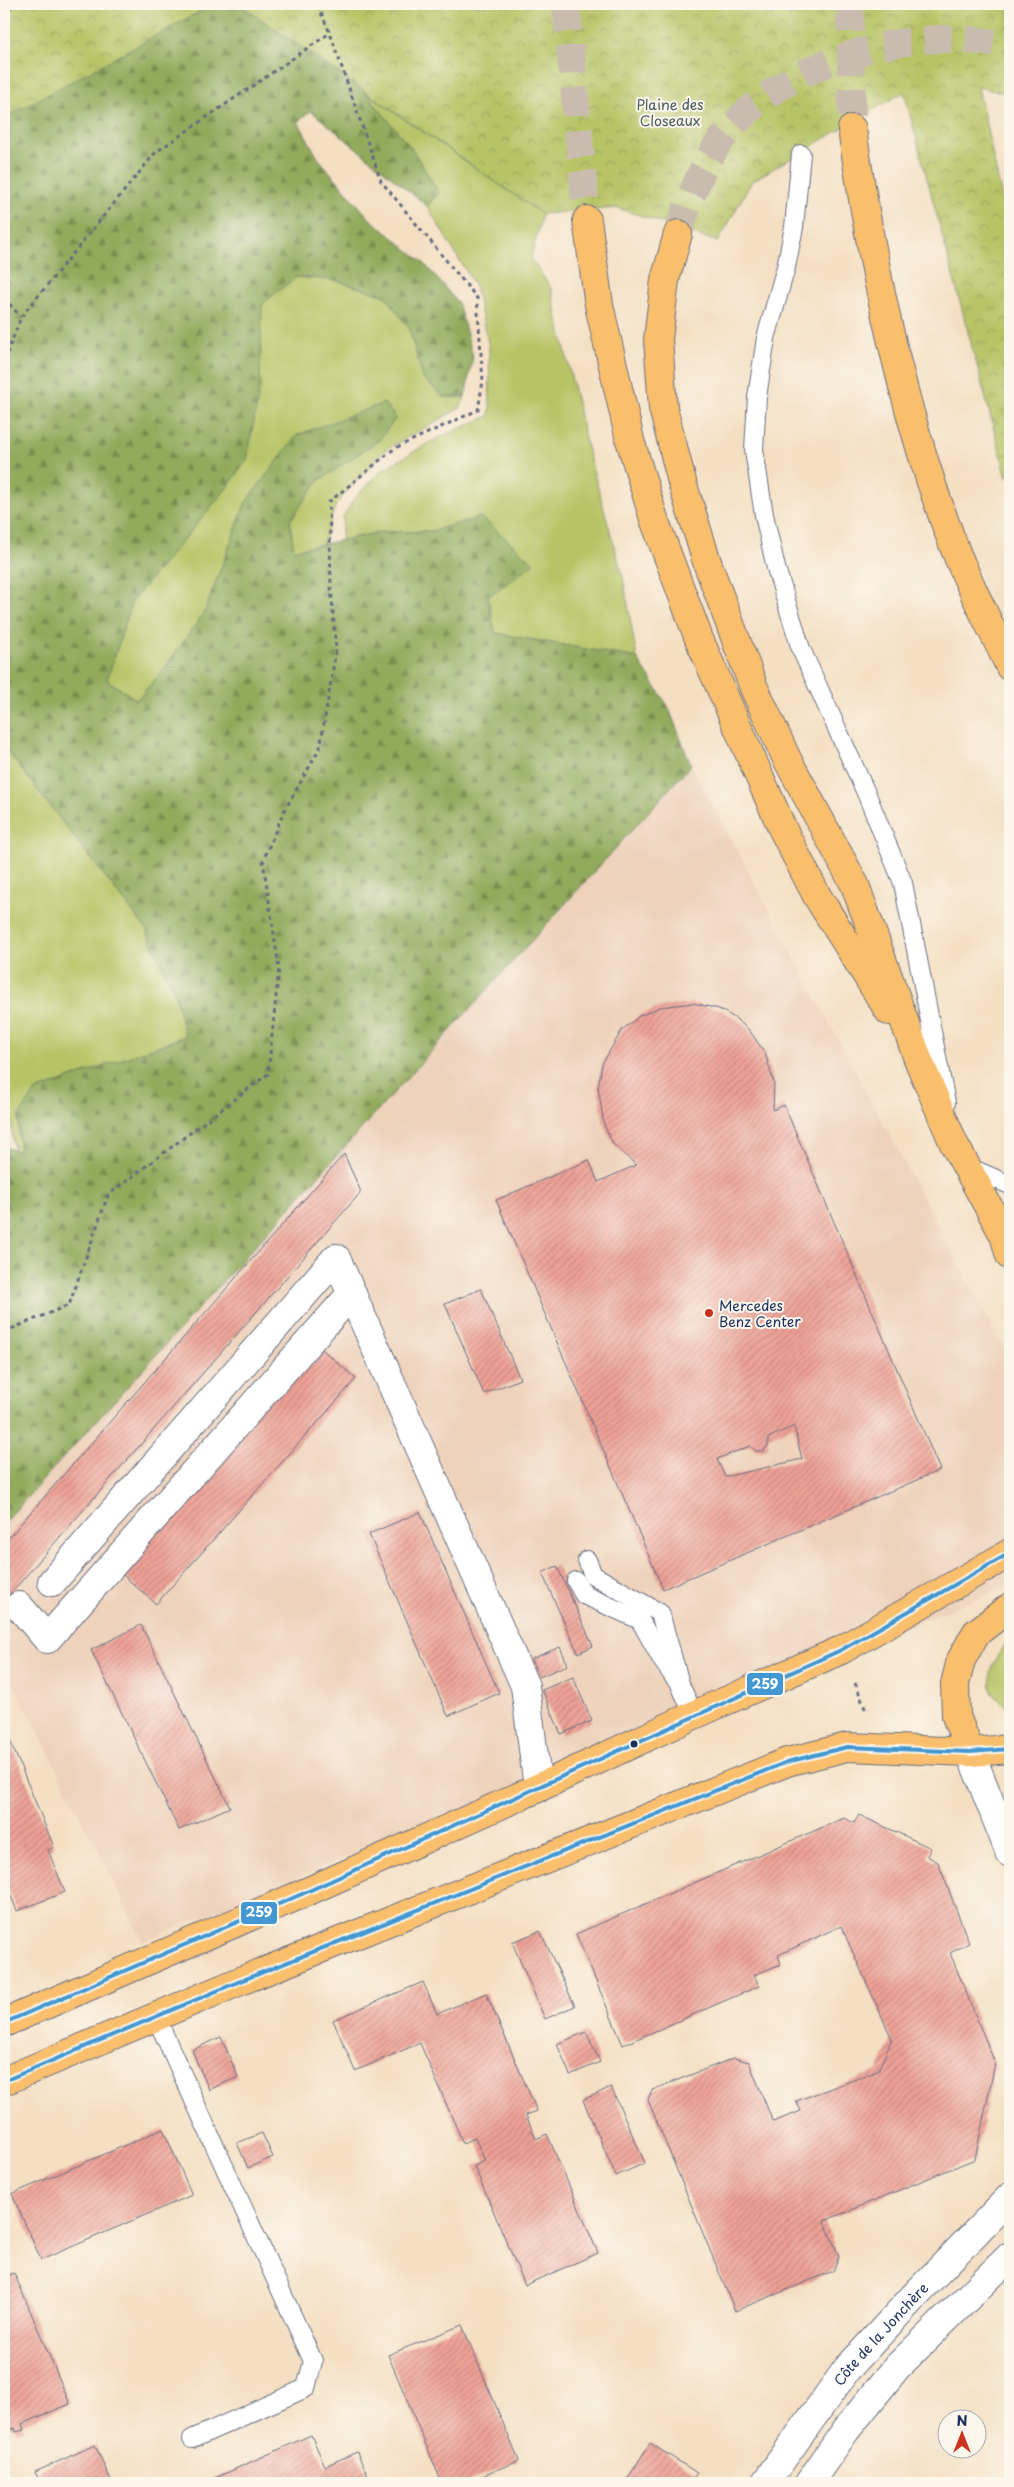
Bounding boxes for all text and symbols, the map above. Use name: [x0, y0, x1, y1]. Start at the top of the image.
park label: Plaine des Closeaux: [636, 94, 704, 131]
place label: Mercedes Benz Center: [719, 1295, 801, 1332]
marker: Mercedes Benz Center: [703, 1307, 715, 1319]
line badge: 259: [746, 1672, 784, 1696]
text: 259: [752, 1673, 779, 1694]
unlabelled marker: [629, 1739, 639, 1749]
line badge: 259: [240, 1901, 278, 1925]
text: 259: [246, 1901, 273, 1922]
street label: Côte de la Jonchère: [828, 2277, 933, 2390]
north arrow: [936, 2410, 986, 2460]
text: N: [956, 2410, 968, 2431]

